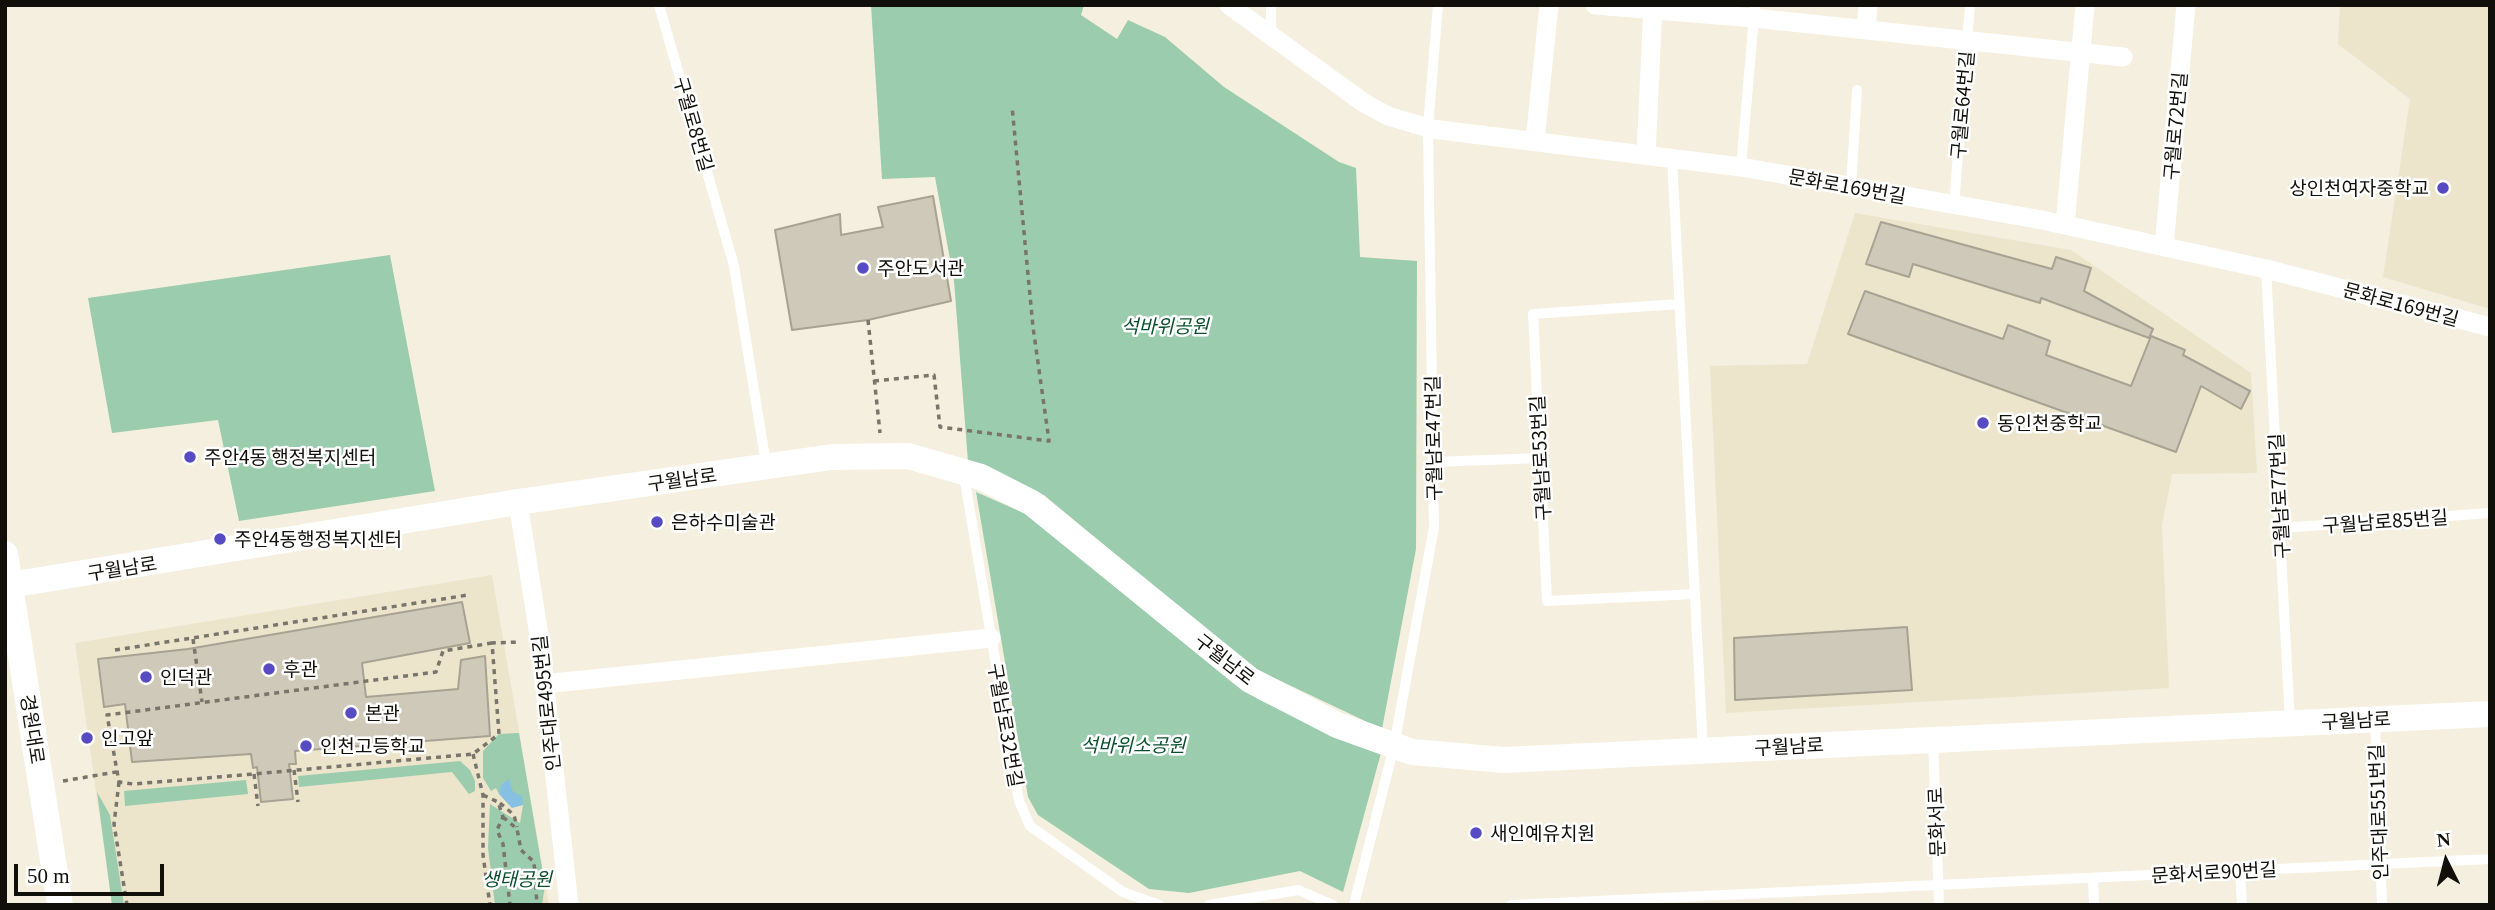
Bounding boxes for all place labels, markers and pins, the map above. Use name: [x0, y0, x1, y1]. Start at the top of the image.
place label: 상인천여자중학교: [2289, 177, 2429, 199]
marker: 상인천여자중학교: [2435, 180, 2451, 196]
place label: 주안도서관: [877, 257, 964, 279]
marker: 주안도서관: [855, 260, 871, 276]
place label: 동인천중학교: [1997, 412, 2102, 434]
marker: 동인천중학교: [1975, 415, 1991, 431]
place label: 주안4동 행정복지센터: [204, 446, 376, 468]
marker: 주안4동 행정복지센터: [182, 449, 198, 465]
place label: 은하수미술관: [671, 511, 776, 533]
marker: 은하수미술관: [649, 514, 665, 530]
place label: 주안4동행정복지센터: [234, 528, 402, 550]
marker: 주안4동행정복지센터: [212, 531, 228, 547]
place label: 후관: [283, 658, 318, 680]
marker: 후관: [261, 661, 277, 677]
place label: 인덕관: [160, 666, 212, 688]
marker: 인덕관: [138, 669, 154, 685]
place label: 본관: [365, 702, 400, 724]
marker: 본관: [343, 705, 359, 721]
place label: 인고앞: [101, 727, 153, 749]
marker: 인고앞: [79, 730, 95, 746]
place label: 인천고등학교: [320, 735, 425, 757]
marker: 인천고등학교: [298, 738, 314, 754]
place label: 새인예유치원: [1490, 822, 1595, 844]
marker: 새인예유치원: [1468, 825, 1484, 841]

